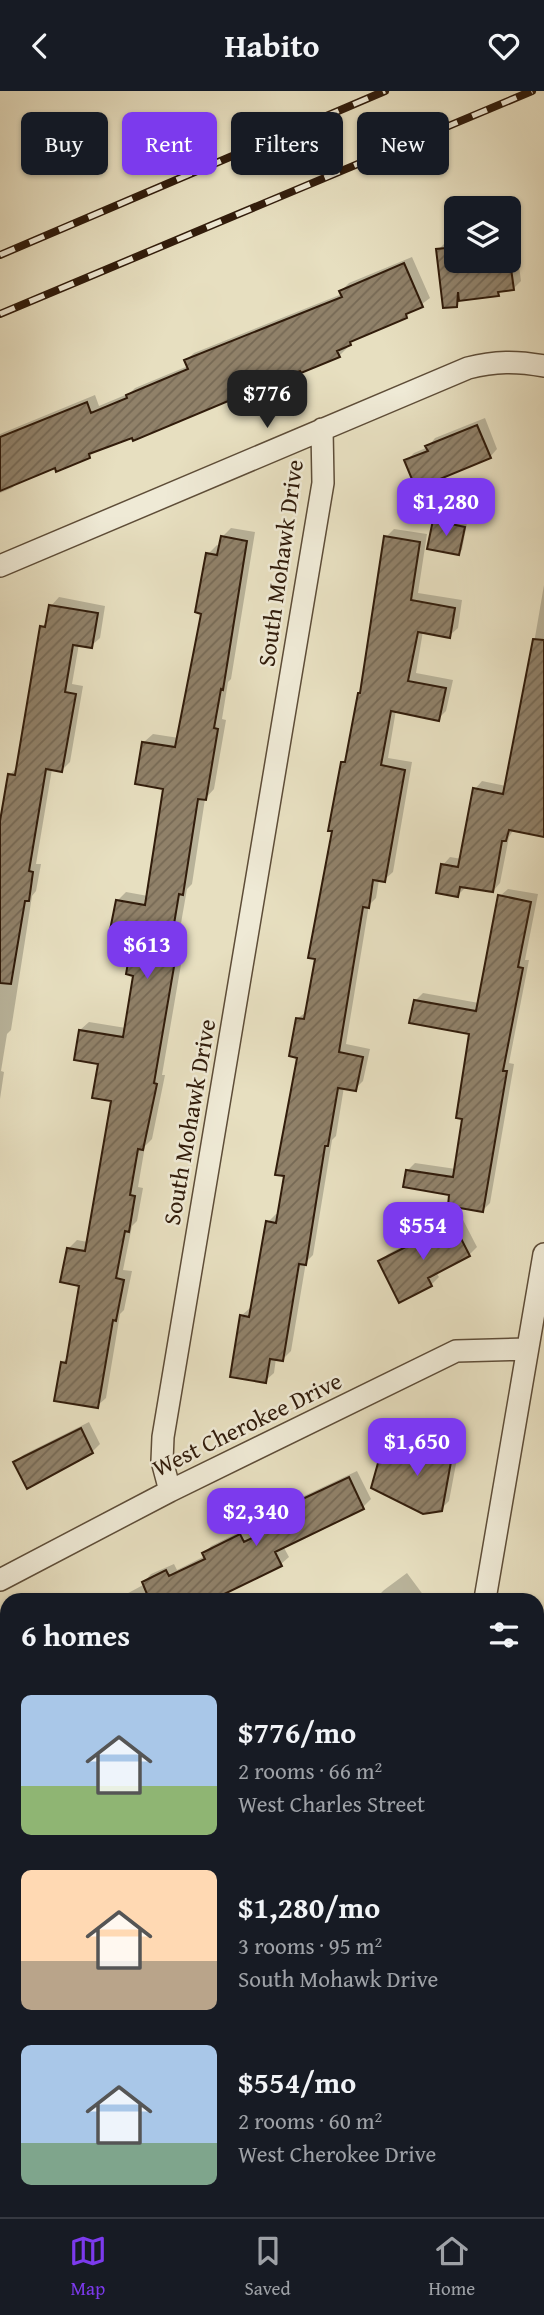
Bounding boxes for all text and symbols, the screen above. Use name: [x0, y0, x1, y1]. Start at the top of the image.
text: Habito: [224, 22, 320, 69]
icon: back: [21, 27, 59, 65]
icon: heart: [485, 27, 523, 65]
chip: Buy: [21, 112, 108, 175]
chip: Rent: [122, 112, 217, 175]
chip: Filters: [231, 112, 343, 175]
chip: New: [357, 112, 449, 175]
map controls: [444, 196, 521, 273]
button: layers: [444, 196, 521, 273]
pin: $776: [226, 371, 308, 430]
text: $776: [243, 376, 291, 409]
street label: South Mohawk Drive: [248, 457, 312, 669]
pin: $1,280: [389, 479, 503, 538]
text: $1,280: [413, 484, 479, 517]
pin: $613: [106, 921, 188, 981]
text: $613: [123, 927, 171, 960]
street label: South Mohawk Drive: [154, 1016, 224, 1228]
pin: $554: [382, 1203, 464, 1262]
text: $554: [399, 1208, 447, 1241]
street label: West Cherokee Drive: [146, 1363, 348, 1485]
pin: $1,650: [360, 1419, 474, 1478]
text: $1,650: [384, 1424, 450, 1457]
pin: $2,340: [199, 1489, 313, 1548]
text: $2,340: [223, 1494, 289, 1527]
text: 6 homes: [21, 1613, 130, 1657]
icon: filters: [485, 1616, 523, 1654]
text: $776/mo: [238, 1710, 356, 1754]
icon: home: [77, 1723, 161, 1807]
text: 2 rooms · 66 m²: [238, 1754, 382, 1787]
text: West Charles Street: [238, 1787, 425, 1820]
text: $1,280/mo: [238, 1885, 380, 1929]
icon: home: [77, 1898, 161, 1982]
text: 3 rooms · 95 m²: [238, 1929, 382, 1962]
text: South Mohawk Drive: [238, 1962, 438, 1995]
text: $554/mo: [238, 2060, 356, 2104]
icon: home: [77, 2073, 161, 2157]
text: 2 rooms · 60 m²: [238, 2104, 382, 2137]
text: West Cherokee Drive: [238, 2137, 436, 2170]
tab: Map: [69, 2232, 107, 2302]
tab: Saved: [245, 2232, 291, 2302]
tab: Home: [428, 2232, 475, 2302]

